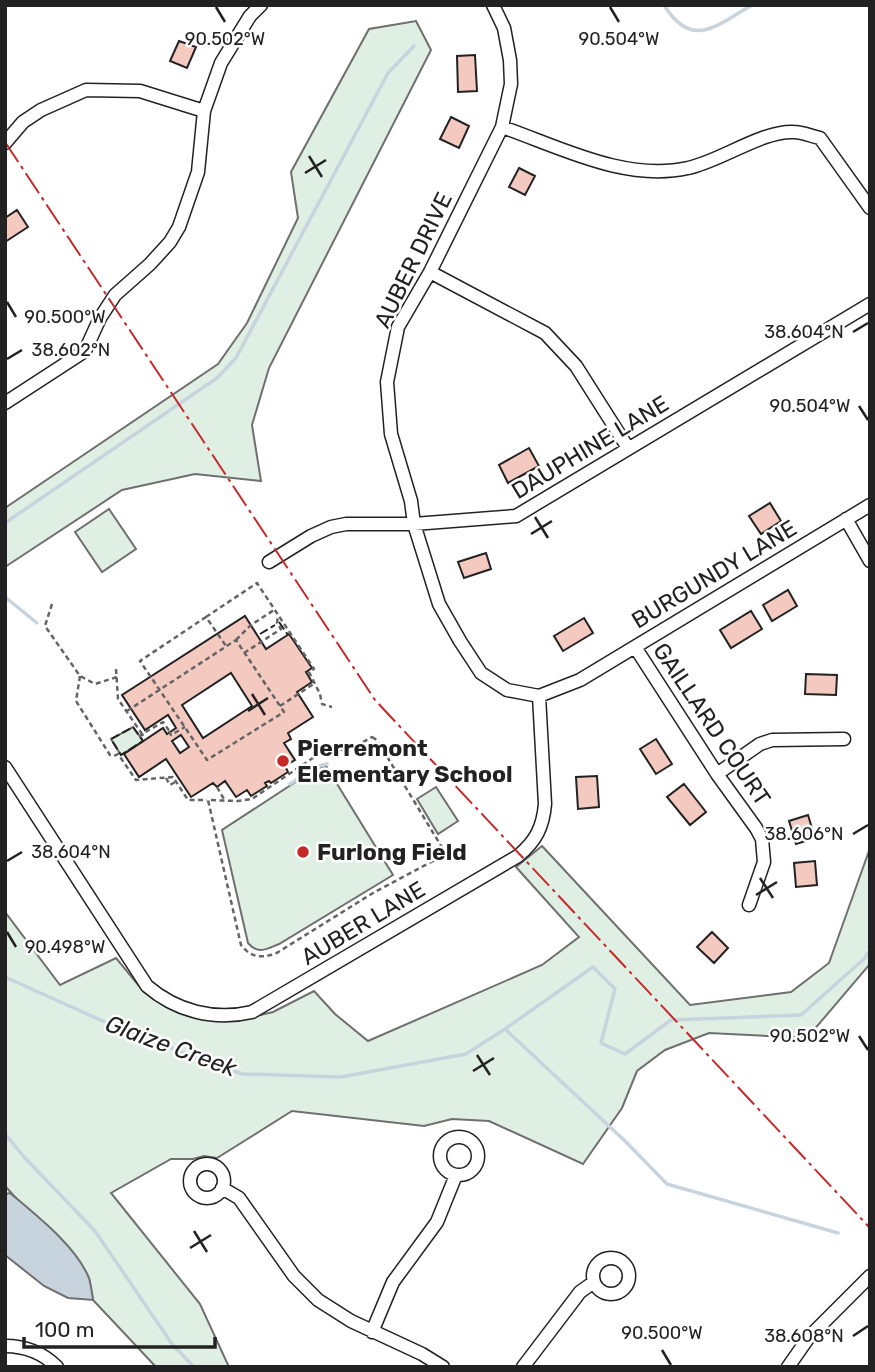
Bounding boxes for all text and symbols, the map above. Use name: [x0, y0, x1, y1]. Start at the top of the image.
text: 90.502°W: [185, 28, 265, 50]
text: 90.504°W: [578, 28, 660, 50]
street label: AUBER DRIVE: [368, 188, 458, 332]
text: 90.500°W: [24, 306, 106, 328]
text: 38.604°N: [764, 321, 844, 343]
text: 38.602°N: [32, 339, 110, 361]
street label: DAUPHINE LANE: [506, 389, 674, 505]
text: 90.504°W: [769, 395, 851, 417]
street label: BURGUNDY LANE: [626, 514, 802, 634]
street label: GAILLARD COURT: [647, 637, 777, 811]
place label: Pierremont Elementary School: [297, 734, 513, 788]
marker: Pierremont Elementary School: [275, 753, 291, 769]
text: 38.606°N: [764, 823, 844, 845]
place label: Furlong Field: [317, 838, 467, 866]
text: 38.604°N: [31, 841, 111, 863]
marker: Furlong Field: [295, 844, 311, 860]
street label: AUBER LANE: [296, 875, 430, 971]
text: 90.498°W: [25, 936, 105, 958]
water label: Glaize Creek: [102, 1009, 241, 1083]
text: 90.502°W: [770, 1025, 850, 1047]
scale bar: [24, 1306, 215, 1350]
text: 100 m: [35, 1317, 94, 1342]
text: 90.500°W: [621, 1322, 703, 1344]
text: 38.608°N: [764, 1325, 844, 1347]

